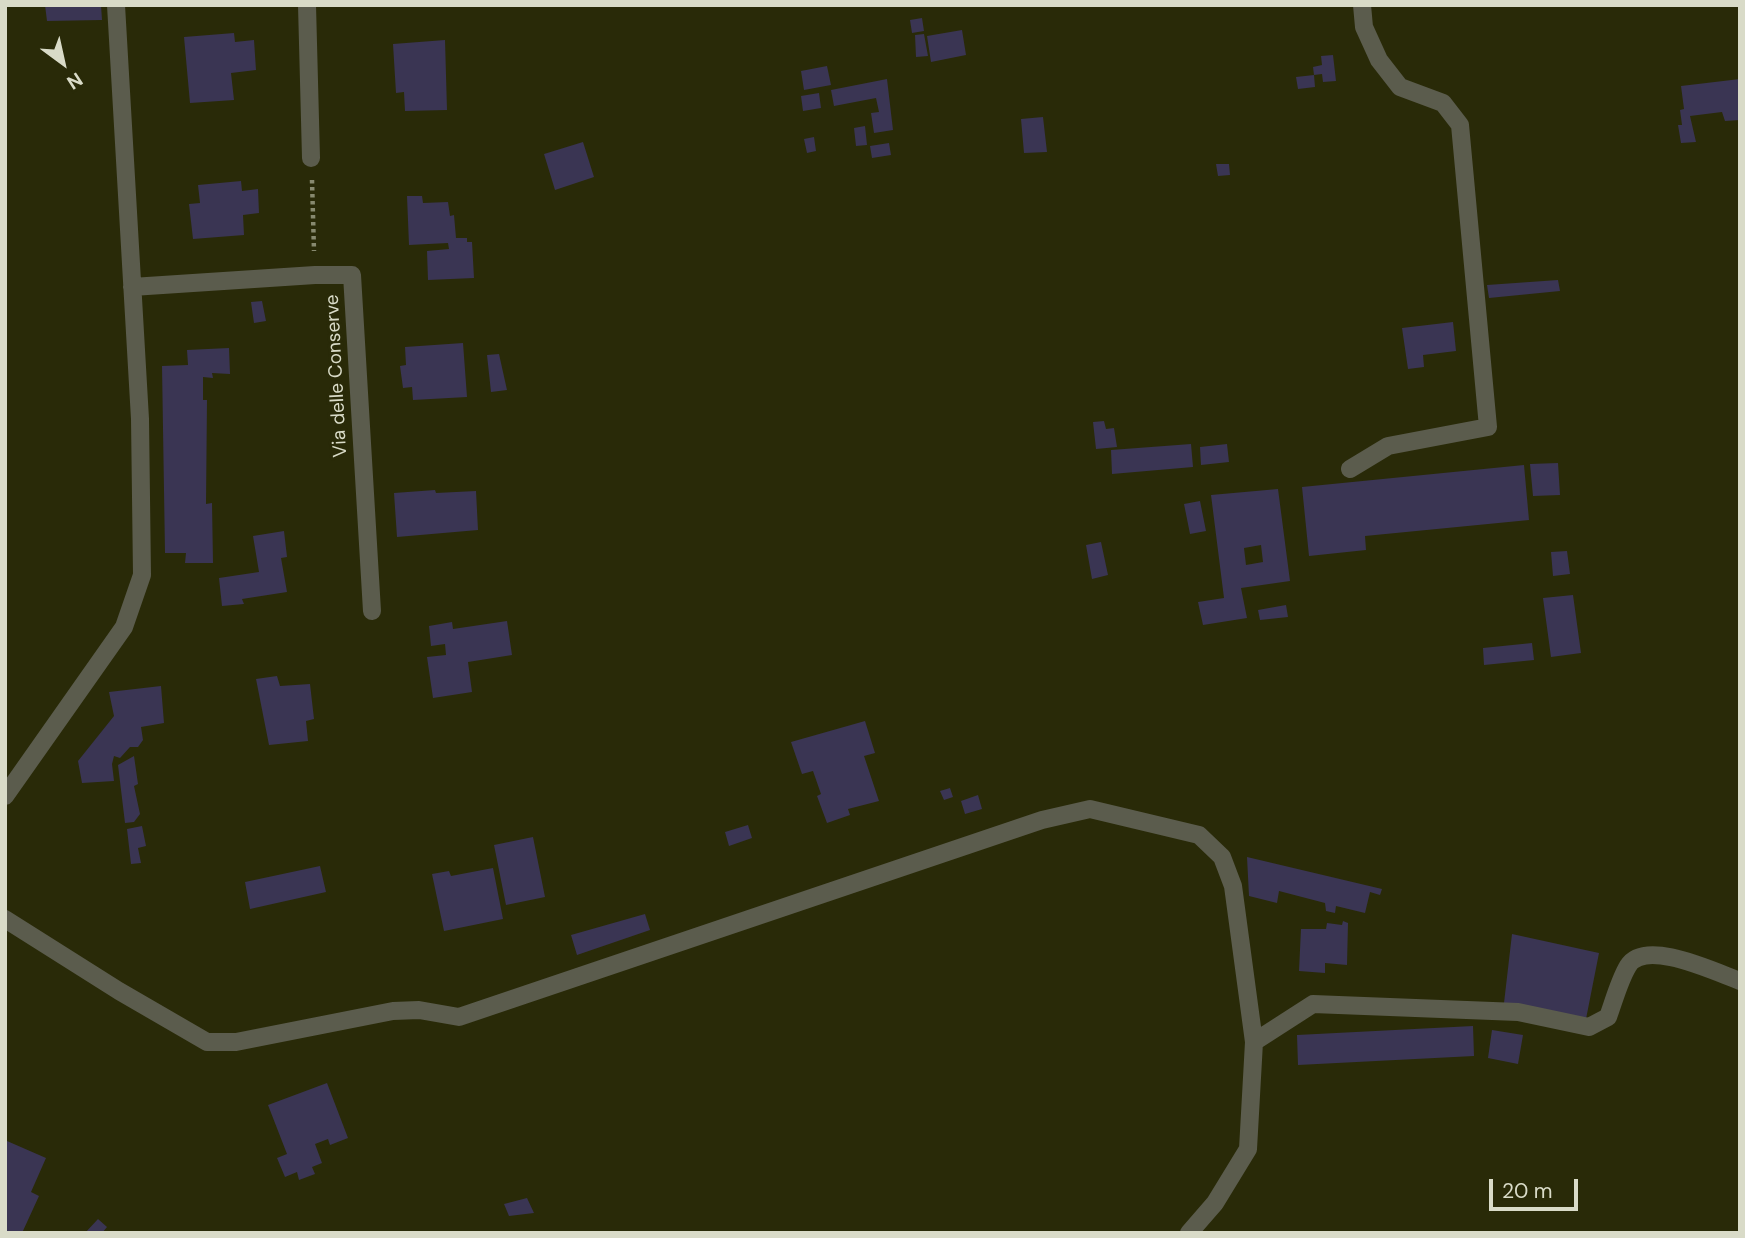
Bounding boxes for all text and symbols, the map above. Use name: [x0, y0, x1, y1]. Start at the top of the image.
north arrow: [28, 28, 98, 98]
text: N: [62, 67, 87, 95]
street label: Via delle Conserve: [321, 294, 353, 458]
scale bar: [1493, 1164, 1582, 1208]
text: 20 m: [1502, 1177, 1553, 1205]

